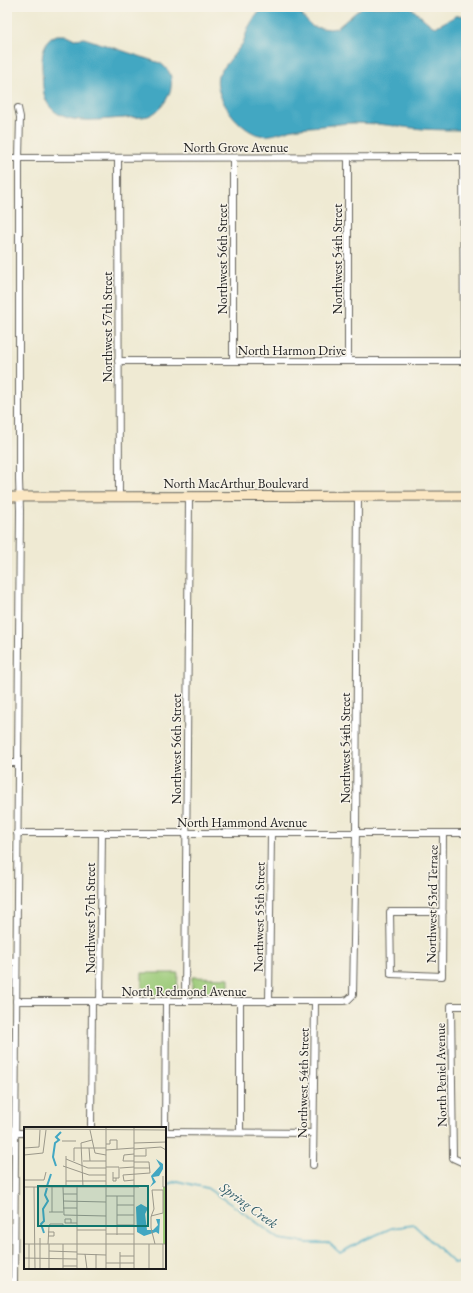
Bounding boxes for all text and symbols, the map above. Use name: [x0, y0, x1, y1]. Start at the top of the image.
street label: North Grove Avenue: [184, 139, 288, 156]
street label: Northwest 56th Street: [214, 204, 231, 314]
street label: Northwest 54th Street: [329, 204, 346, 314]
street label: Northwest 57th Street: [99, 272, 116, 382]
street label: North Harmon Drive: [238, 342, 346, 359]
street label: North MacArthur Boulevard: [163, 475, 309, 492]
street label: Northwest 54th Street: [337, 693, 354, 803]
street label: Northwest 56th Street: [168, 694, 185, 804]
street label: North Hammond Avenue: [177, 814, 307, 831]
street label: Northwest 53rd Terrace: [422, 845, 442, 963]
street label: Northwest 55th Street: [250, 862, 268, 972]
street label: Northwest 57th Street: [82, 863, 99, 973]
street label: North Redmond Avenue: [121, 983, 247, 1000]
street label: North Peniel Avenue: [432, 1023, 450, 1127]
street label: Northwest 54th Street: [294, 1028, 312, 1138]
inset map: [24, 1127, 166, 1269]
water label: Spring Creek: [216, 1177, 282, 1233]

